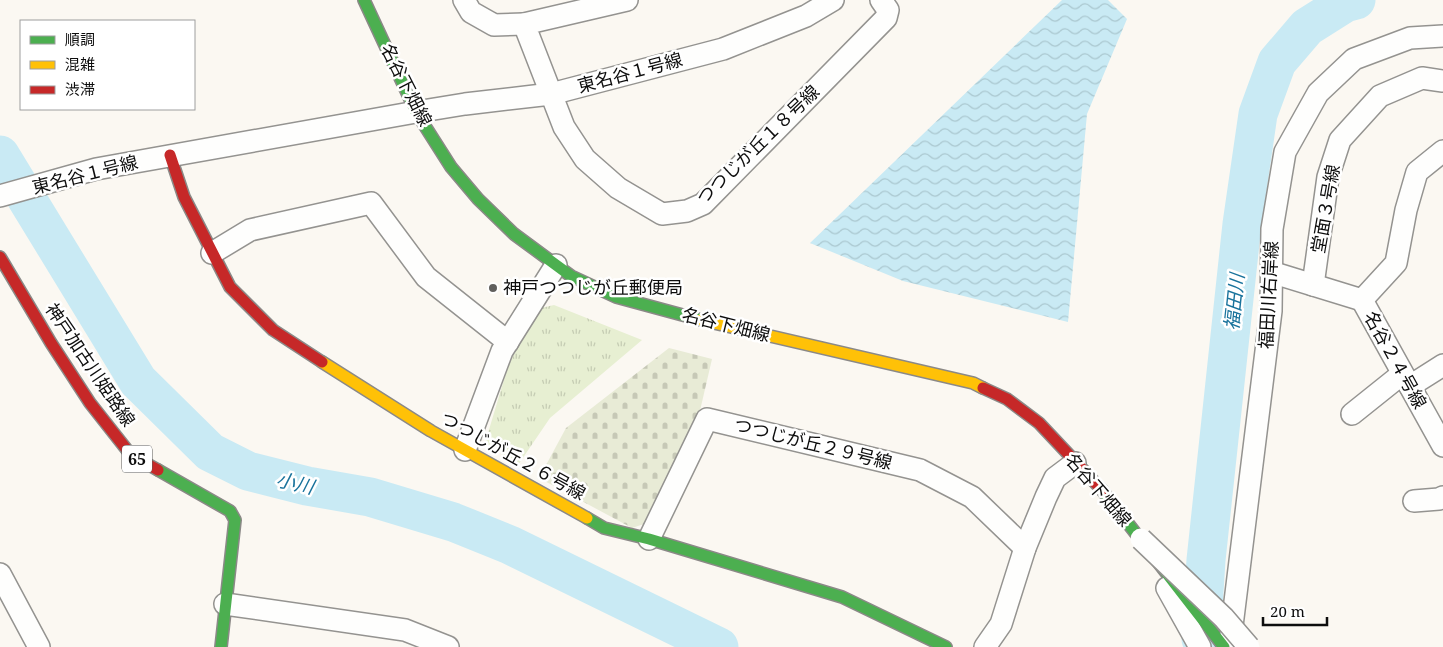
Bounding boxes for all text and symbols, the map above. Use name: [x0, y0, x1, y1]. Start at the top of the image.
legend: [20, 20, 195, 110]
text: 順調: [65, 29, 95, 49]
street label: 名谷下畑線: [376, 39, 438, 130]
street label: 東名谷１号線: [574, 46, 685, 98]
text: 混雑: [65, 54, 95, 74]
text: 渋滞: [65, 79, 95, 99]
street label: つつじが丘１８号線: [691, 79, 824, 209]
street label: 東名谷１号線: [29, 149, 140, 199]
street label: 堂面３号線: [1305, 162, 1345, 255]
street label: 福田川右岸線: [1253, 240, 1283, 350]
water label: 福田川: [1218, 270, 1250, 332]
place label: 神戸つつじが丘郵便局: [503, 275, 683, 299]
marker: 神戸つつじが丘郵便局: [487, 282, 499, 294]
street label: 神戸加古川姫路線: [41, 298, 141, 431]
street label: 名谷下畑線: [680, 301, 773, 347]
street label: 名谷２４号線: [1359, 306, 1433, 413]
street label: つつじが丘２６号線: [437, 405, 590, 505]
street label: つつじが丘２９号線: [732, 412, 895, 474]
road number: 65: [122, 446, 152, 472]
street label: 名谷下畑線: [1060, 448, 1137, 531]
water label: 小川: [274, 466, 318, 500]
scale bar: [1263, 594, 1327, 626]
text: 20 m: [1270, 601, 1305, 621]

